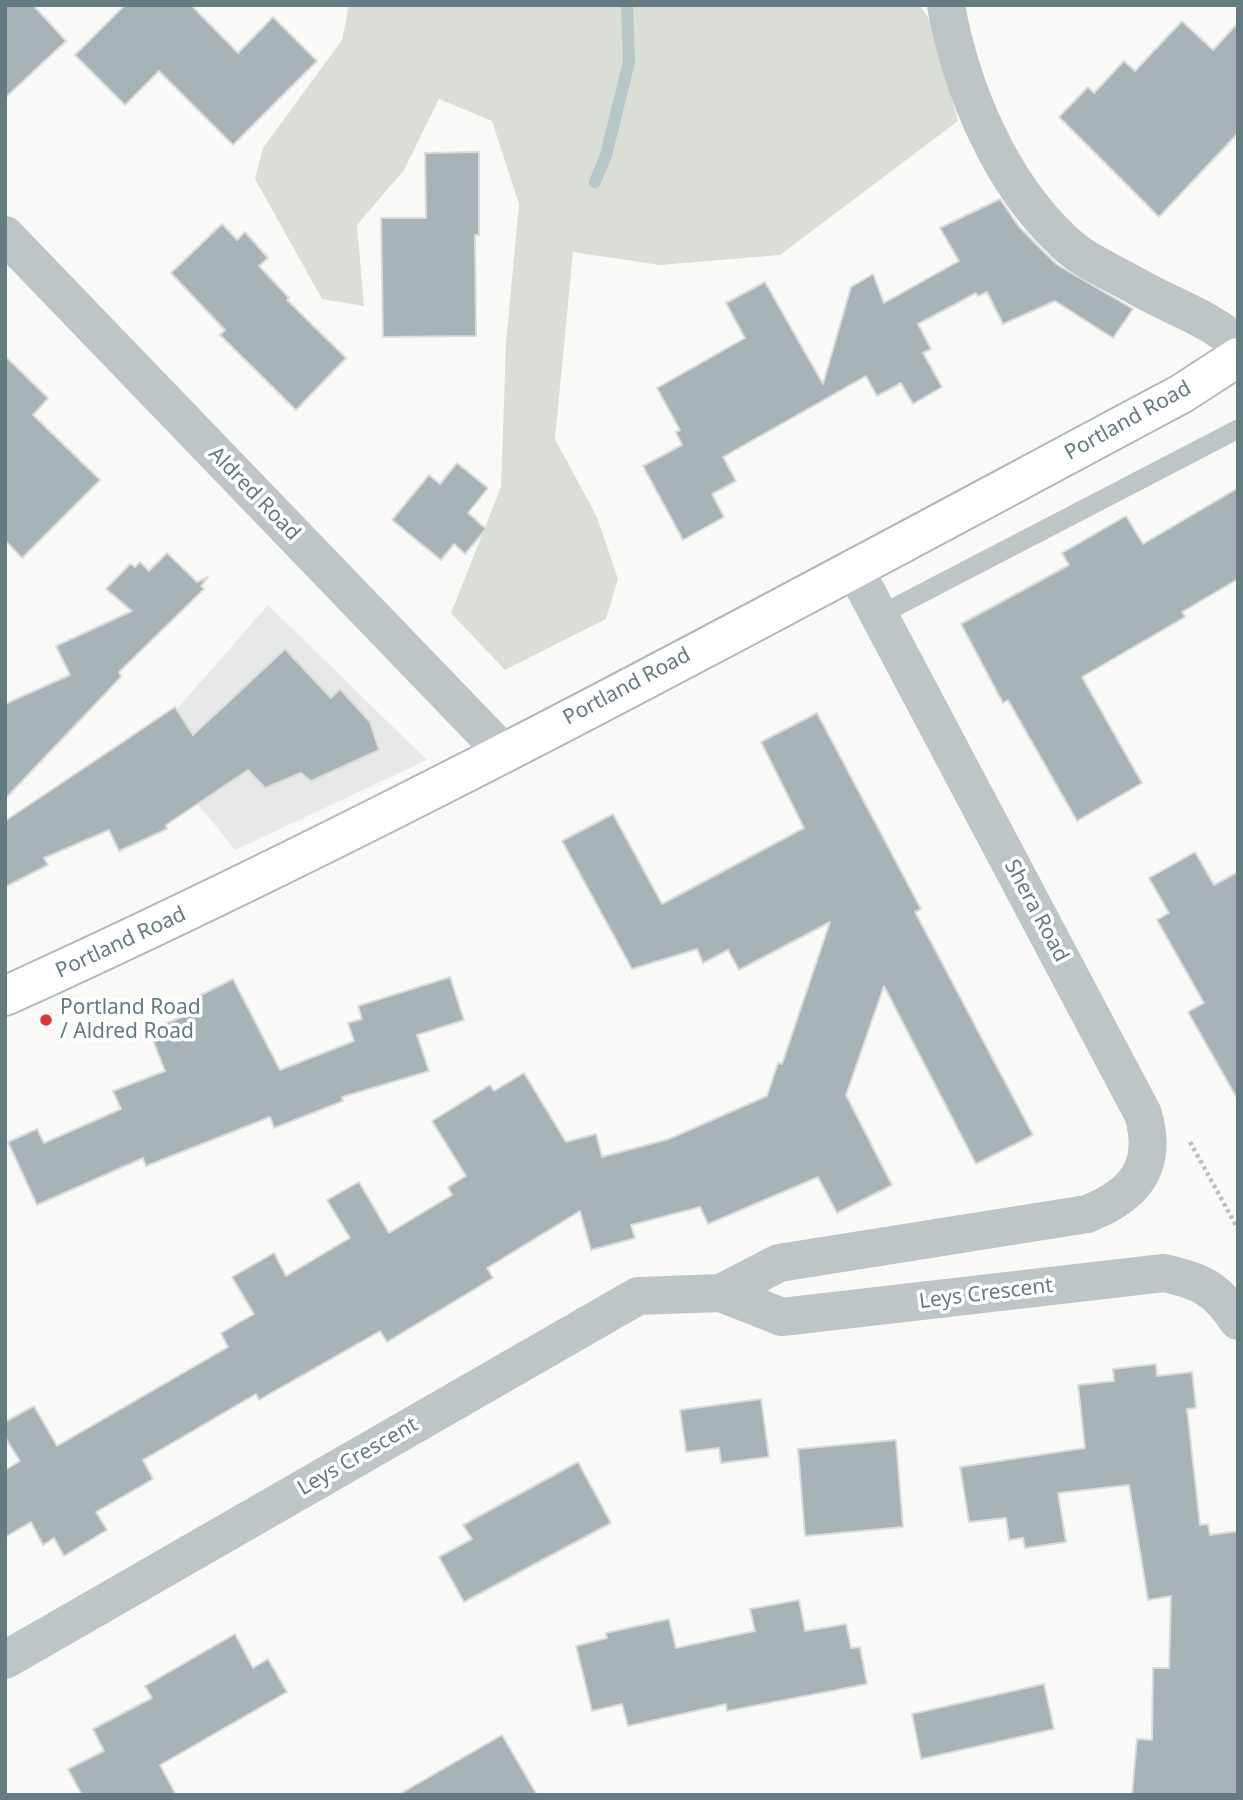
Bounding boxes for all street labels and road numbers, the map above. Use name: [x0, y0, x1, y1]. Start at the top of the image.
street label: Portland Road: [1060, 376, 1196, 466]
street label: Aldred Road: [203, 442, 305, 546]
street label: Portland Road: [559, 643, 695, 731]
street label: Shera Road: [999, 856, 1073, 966]
street label: Portland Road: [52, 902, 190, 984]
street label: Leys Crescent: [918, 1273, 1054, 1315]
street label: Leys Crescent: [293, 1412, 423, 1502]

